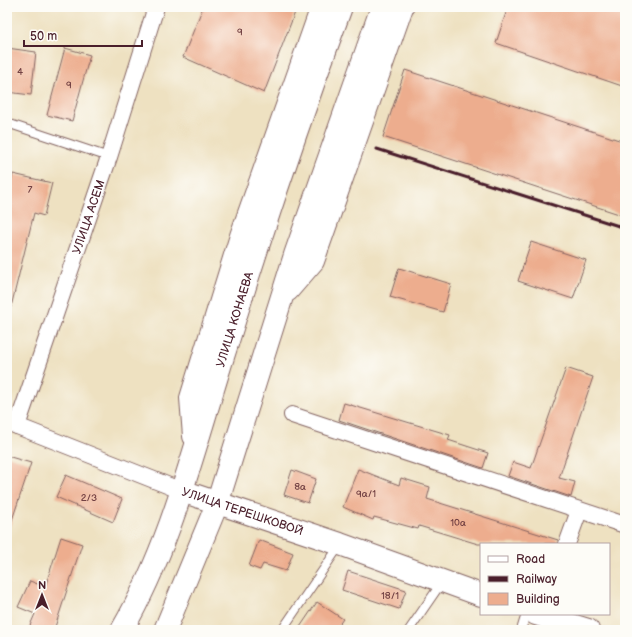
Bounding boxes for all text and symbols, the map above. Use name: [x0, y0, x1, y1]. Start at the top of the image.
scale bar: [24, 22, 142, 48]
house number: 9: [237, 26, 243, 38]
text: 50 m: [30, 29, 57, 44]
house number: 4: [17, 66, 23, 78]
house number: 9: [66, 79, 72, 91]
street label: УЛИЦА АСЕМ: [69, 178, 108, 256]
house number: 7: [28, 184, 33, 196]
street label: УЛИЦА КОНАЕВА: [213, 269, 257, 369]
house number: 8а: [294, 481, 306, 493]
street label: УЛИЦА ТЕРЕШКОВОЙ: [180, 484, 305, 539]
house number: 9а/1: [356, 488, 376, 500]
house number: 2/3: [81, 492, 97, 504]
house number: 10а: [450, 517, 466, 529]
legend: [480, 543, 610, 615]
text: Road: [516, 552, 545, 567]
text: Railway: [516, 572, 558, 587]
north arrow: [22, 575, 62, 615]
text: N: [38, 579, 46, 592]
house number: 18/1: [381, 590, 399, 602]
text: Building: [516, 592, 560, 607]

